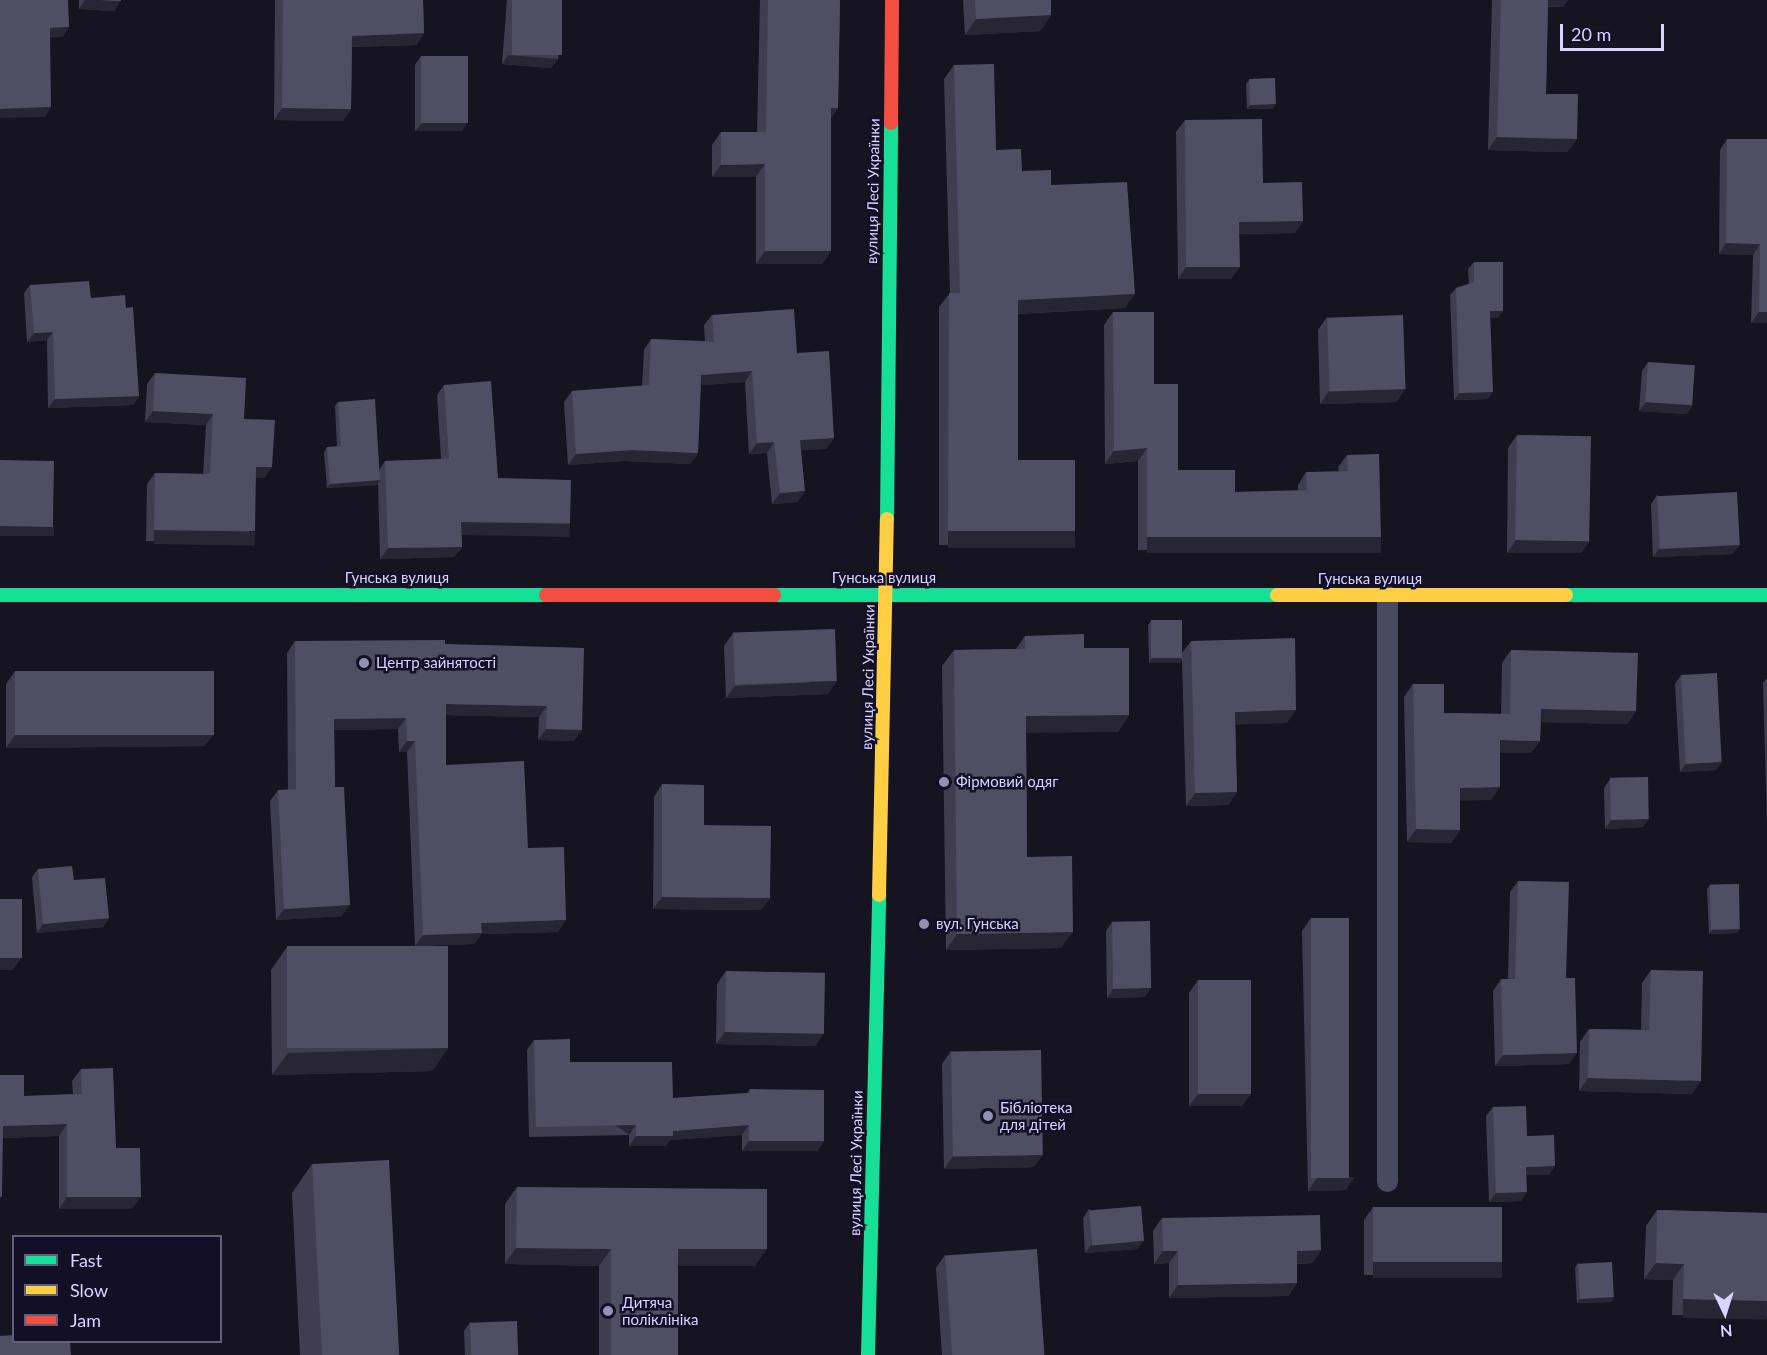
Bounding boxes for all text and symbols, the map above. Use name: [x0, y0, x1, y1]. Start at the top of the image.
scale bar: [1563, 12, 1666, 50]
text: 20 m: [1571, 23, 1611, 45]
street label: вулиця Лесі Українки: [863, 118, 883, 264]
street label: Гунська вулиця: [345, 569, 449, 587]
street label: Гунська вулиця: [832, 569, 936, 587]
street label: Гунська вулиця: [1318, 570, 1422, 588]
street label: вулиця Лесі Українки: [858, 604, 878, 750]
place label: Центр зайнятості: [376, 654, 496, 672]
marker: Центр зайнятості: [357, 656, 371, 670]
place label: Фірмовий одяг: [956, 773, 1058, 791]
marker: Фірмовий одяг: [937, 775, 951, 789]
place label: вул. Гунська: [936, 915, 1019, 933]
marker: вул. Гунська: [917, 917, 931, 931]
street label: вулиця Лесі Українки: [846, 1090, 866, 1236]
place label: Бібліотека для дітей: [1000, 1098, 1072, 1133]
marker: Бібліотека для дітей: [981, 1109, 995, 1123]
legend: [12, 1235, 222, 1343]
text: Fast: [70, 1249, 102, 1271]
text: Slow: [70, 1279, 108, 1301]
north arrow: [1695, 1283, 1755, 1343]
place label: Дитяча поліклініка: [622, 1293, 698, 1328]
marker: Дитяча поліклініка: [599, 1302, 617, 1320]
text: Jam: [70, 1309, 101, 1331]
text: N: [1719, 1322, 1733, 1341]

